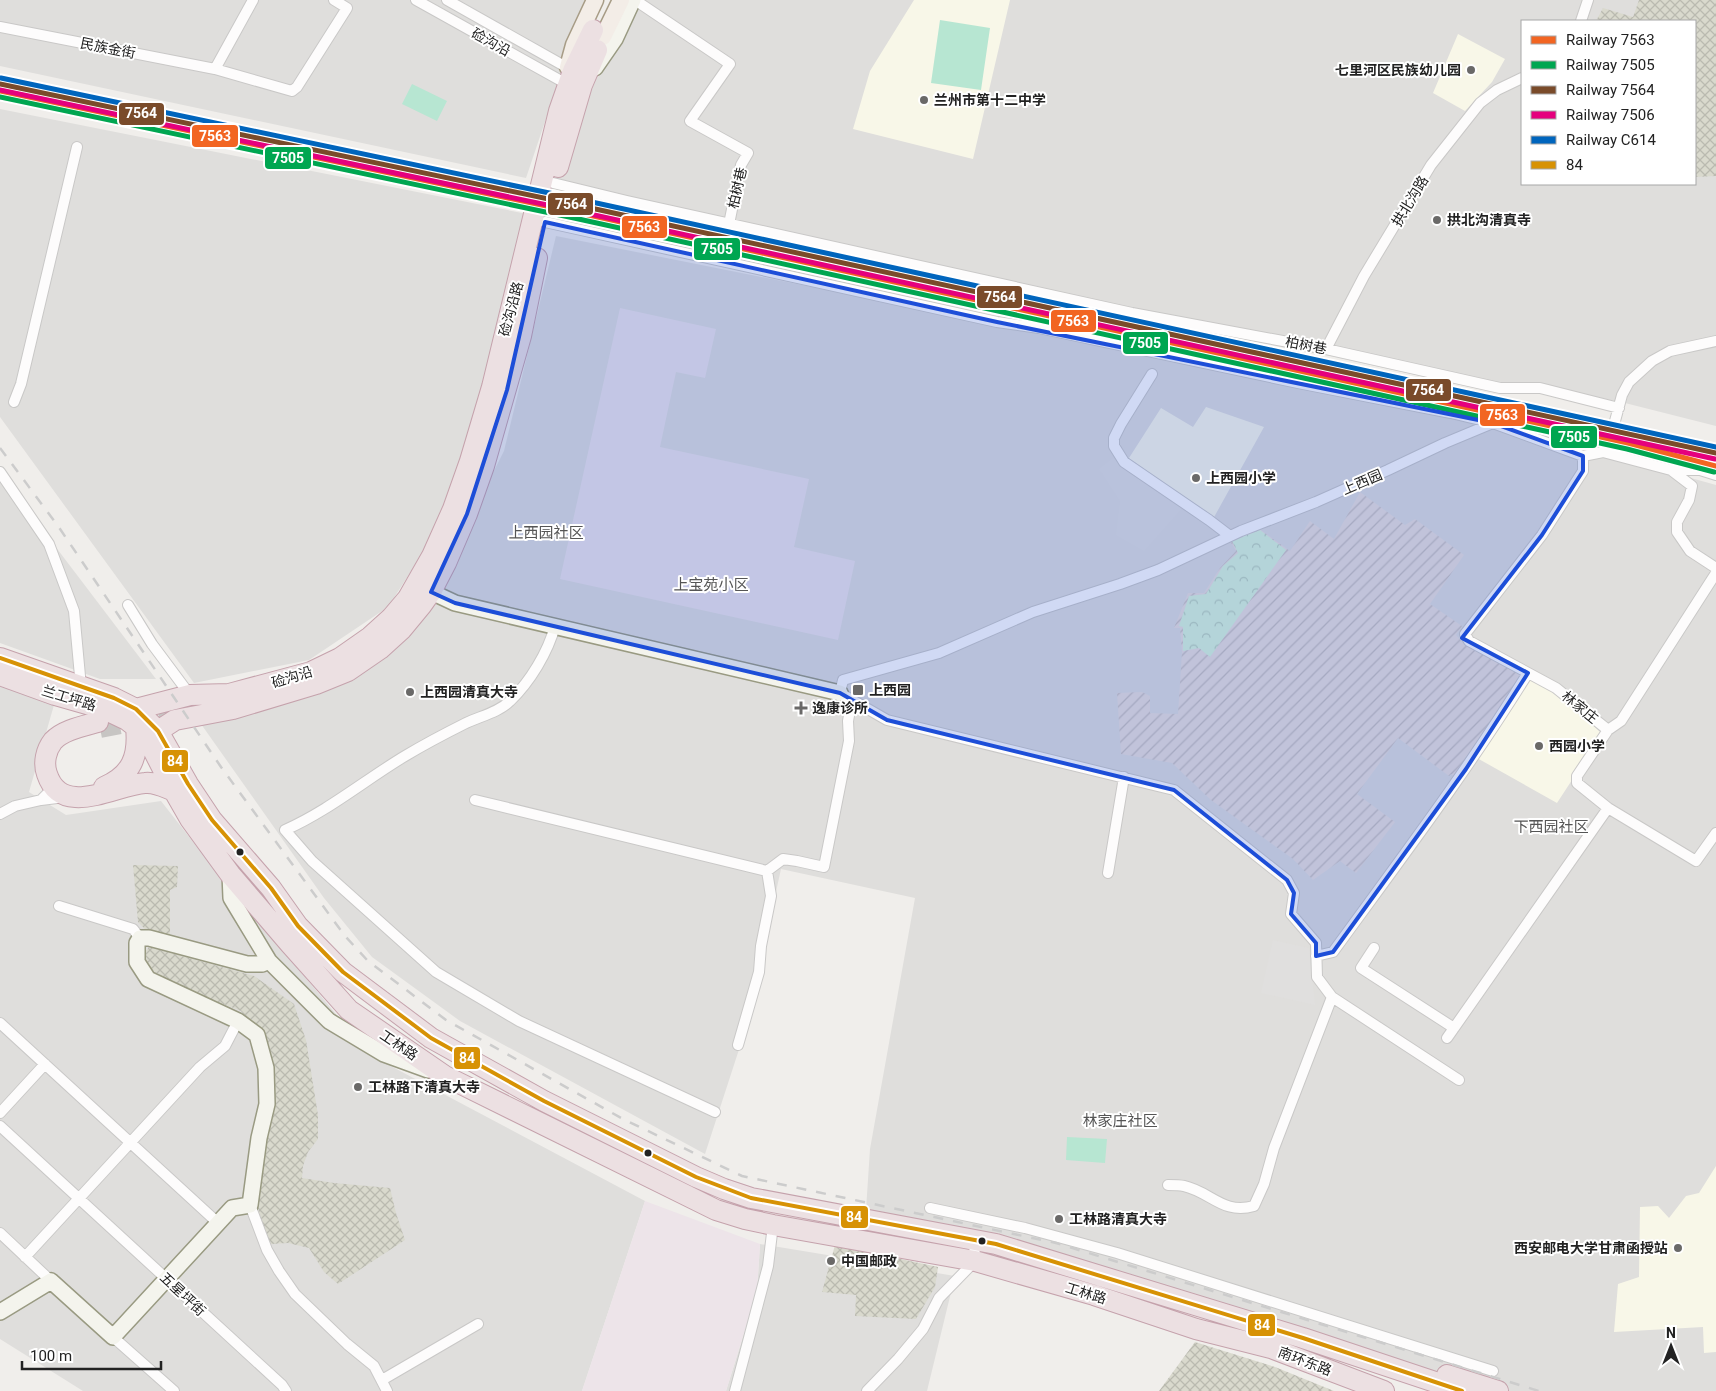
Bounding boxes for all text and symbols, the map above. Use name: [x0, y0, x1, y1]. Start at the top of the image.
legend: [1521, 20, 1696, 185]
street label: 硷沟沿: [469, 25, 513, 59]
text: Railway 7563: [1566, 31, 1655, 49]
street label: 民族金街: [79, 35, 137, 61]
text: Railway 7505: [1566, 56, 1655, 74]
place label: 七里河区民族幼儿园: [1335, 62, 1461, 78]
marker: 七里河区民族幼儿园: [1465, 64, 1477, 76]
text: Railway 7564: [1566, 81, 1655, 99]
place label: 兰州市第十二中学: [934, 92, 1046, 108]
marker: 兰州市第十二中学: [918, 94, 930, 106]
line badge: 7564: [118, 102, 165, 126]
text: 7564: [125, 105, 157, 121]
text: Railway 7506: [1566, 106, 1655, 124]
line badge: 7563: [191, 124, 239, 148]
text: 7563: [199, 128, 231, 144]
text: Railway C614: [1566, 131, 1656, 149]
line badge: 7505: [264, 146, 312, 170]
text: 7505: [272, 150, 304, 166]
text: 84: [1566, 156, 1583, 174]
street label: 柏树巷: [724, 166, 750, 210]
street label: 拱北沟路: [1389, 173, 1431, 229]
line badge: 7564: [547, 192, 594, 216]
text: 7564: [555, 196, 587, 212]
place label: 拱北沟清真寺: [1447, 212, 1531, 228]
marker: 拱北沟清真寺: [1431, 214, 1443, 226]
line badge: 7563: [621, 215, 668, 239]
text: 7563: [628, 219, 660, 235]
line badge: 7505: [693, 237, 741, 261]
text: 7505: [701, 241, 733, 257]
street label: 硷沟沿路: [496, 280, 526, 338]
line badge: 7564: [976, 285, 1023, 309]
text: 7564: [984, 289, 1016, 305]
line badge: 7563: [1050, 309, 1097, 333]
text: 7563: [1057, 313, 1089, 329]
line badge: 7505: [1122, 331, 1169, 355]
street label: 柏树巷: [1284, 333, 1328, 357]
text: 7505: [1129, 335, 1161, 351]
line badge: 7564: [1405, 378, 1452, 402]
text: 7564: [1412, 382, 1444, 398]
line badge: 7563: [1479, 403, 1526, 427]
text: 7563: [1486, 407, 1518, 423]
line badge: 7505: [1550, 425, 1598, 449]
text: 7505: [1558, 429, 1590, 445]
street label: 上西园: [1340, 466, 1384, 498]
place label: 上西园小学: [1206, 470, 1276, 486]
marker: 上西园小学: [1190, 472, 1202, 484]
district label: 上西园社区: [508, 524, 584, 542]
district label: 上宝苑小区: [673, 576, 749, 594]
street label: 硷沟沿: [270, 663, 314, 691]
street label: 兰工坪路: [40, 682, 98, 714]
place label: 上西园: [869, 682, 911, 698]
marker: 上西园: [851, 683, 865, 697]
place label: 上西园清真大寺: [420, 684, 518, 700]
marker: 上西园清真大寺: [404, 686, 416, 698]
street label: 林家庄: [1559, 688, 1601, 726]
place label: 逸康诊所: [812, 700, 868, 716]
marker: 逸康诊所: [794, 701, 808, 715]
place label: 西园小学: [1549, 738, 1605, 754]
marker: 西园小学: [1533, 740, 1545, 752]
line badge: 84: [161, 749, 189, 773]
text: 84: [167, 753, 183, 769]
district label: 下西园社区: [1513, 818, 1589, 836]
unlabelled marker: [235, 847, 245, 857]
street label: 工林路: [377, 1027, 421, 1063]
line badge: 84: [453, 1046, 481, 1070]
text: 84: [459, 1050, 475, 1066]
place label: 工林路下清真大寺: [368, 1079, 480, 1095]
marker: 工林路下清真大寺: [352, 1081, 364, 1093]
district label: 林家庄社区: [1082, 1112, 1158, 1130]
unlabelled marker: [643, 1148, 653, 1158]
line badge: 84: [840, 1205, 869, 1229]
text: 84: [846, 1209, 862, 1225]
place label: 工林路清真大寺: [1069, 1211, 1167, 1227]
marker: 工林路清真大寺: [1053, 1213, 1065, 1225]
unlabelled marker: [977, 1236, 987, 1246]
place label: 西安邮电大学甘肃函授站: [1514, 1240, 1668, 1256]
marker: 西安邮电大学甘肃函授站: [1672, 1242, 1684, 1254]
place label: 中国邮政: [841, 1253, 897, 1269]
marker: 中国邮政: [825, 1255, 837, 1267]
street label: 五星坪街: [157, 1269, 209, 1319]
street label: 工林路: [1064, 1279, 1108, 1307]
line badge: 84: [1247, 1313, 1276, 1337]
text: 84: [1254, 1317, 1270, 1333]
north arrow: [1646, 1321, 1696, 1371]
text: N: [1666, 1325, 1676, 1341]
scale bar: [22, 1338, 161, 1370]
street label: 南环东路: [1276, 1343, 1334, 1379]
text: 100 m: [30, 1347, 72, 1365]

